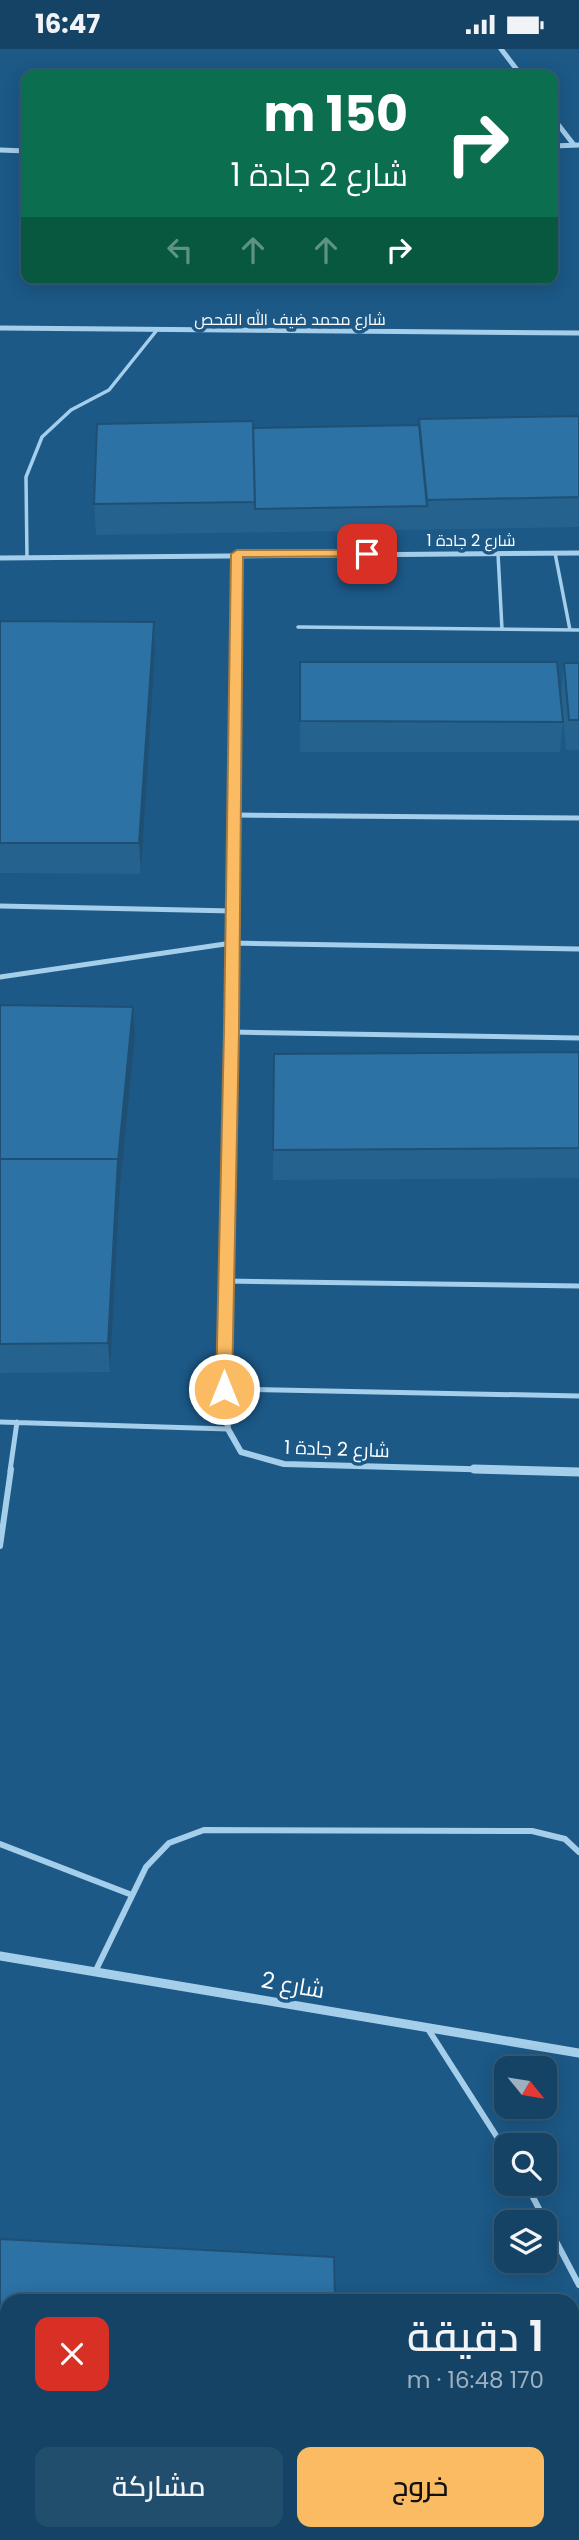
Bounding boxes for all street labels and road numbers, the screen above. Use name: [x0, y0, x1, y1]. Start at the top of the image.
street label: شارع محمد ضيف الله القحص: [194, 308, 386, 331]
street label: شارع 2 جادة 1: [427, 529, 515, 552]
street label: شارع 2 جادة 1: [284, 1434, 390, 1464]
street label: شارع 2: [259, 1964, 327, 2006]

